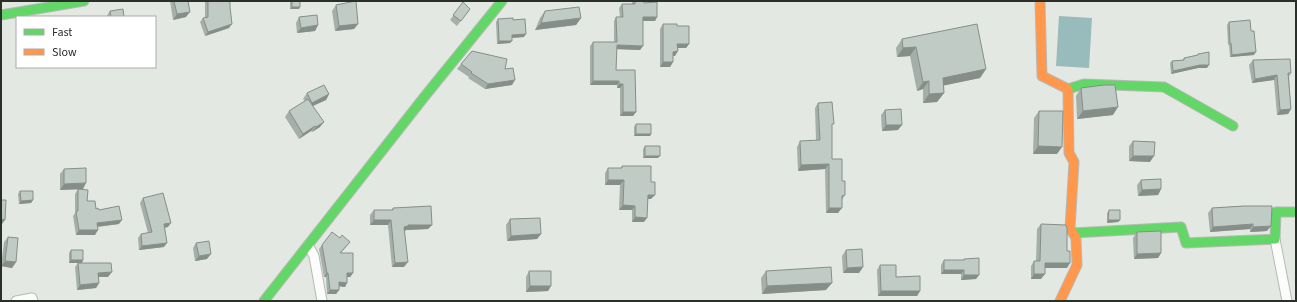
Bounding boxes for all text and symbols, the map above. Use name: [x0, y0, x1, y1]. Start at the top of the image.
legend: [16, 16, 156, 68]
text: Fast: [52, 24, 72, 41]
text: Slow: [52, 44, 77, 61]

